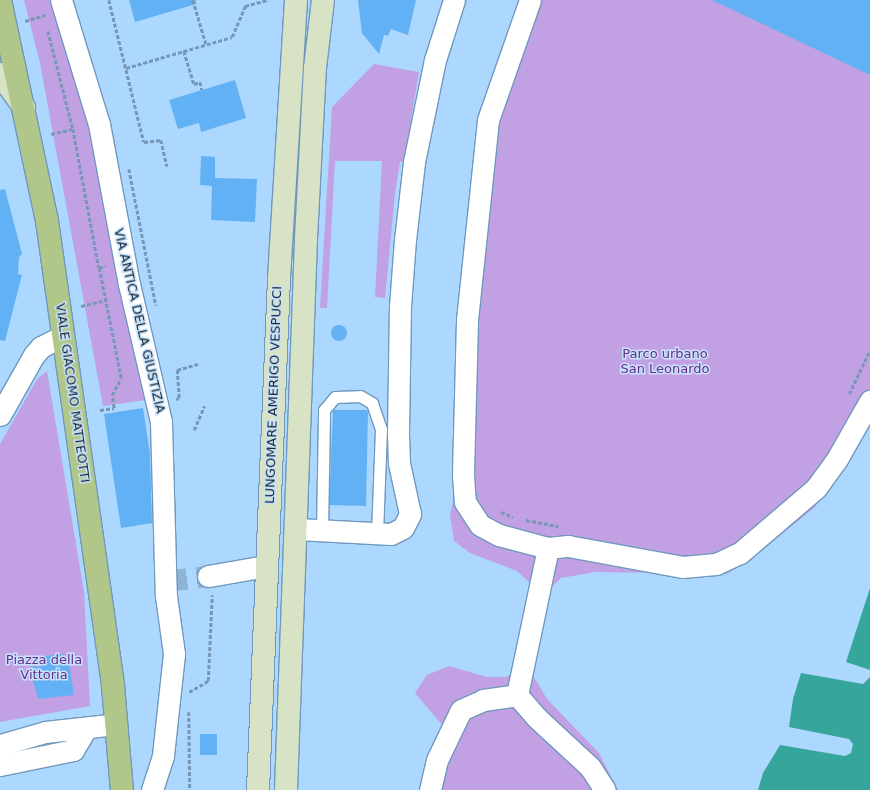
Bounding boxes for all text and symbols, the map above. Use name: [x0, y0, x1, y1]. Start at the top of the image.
street label: VIA ANTICA DELLA GIUSTIZIA: [110, 227, 168, 415]
street label: LUNGOMARE AMERIGO VESPUCCI: [262, 286, 286, 504]
street label: VIALE GIACOMO MATTEOTTI: [52, 302, 92, 484]
park label: Parco urbano San Leonardo: [620, 347, 710, 378]
park label: Piazza della Vittoria: [6, 653, 82, 684]

